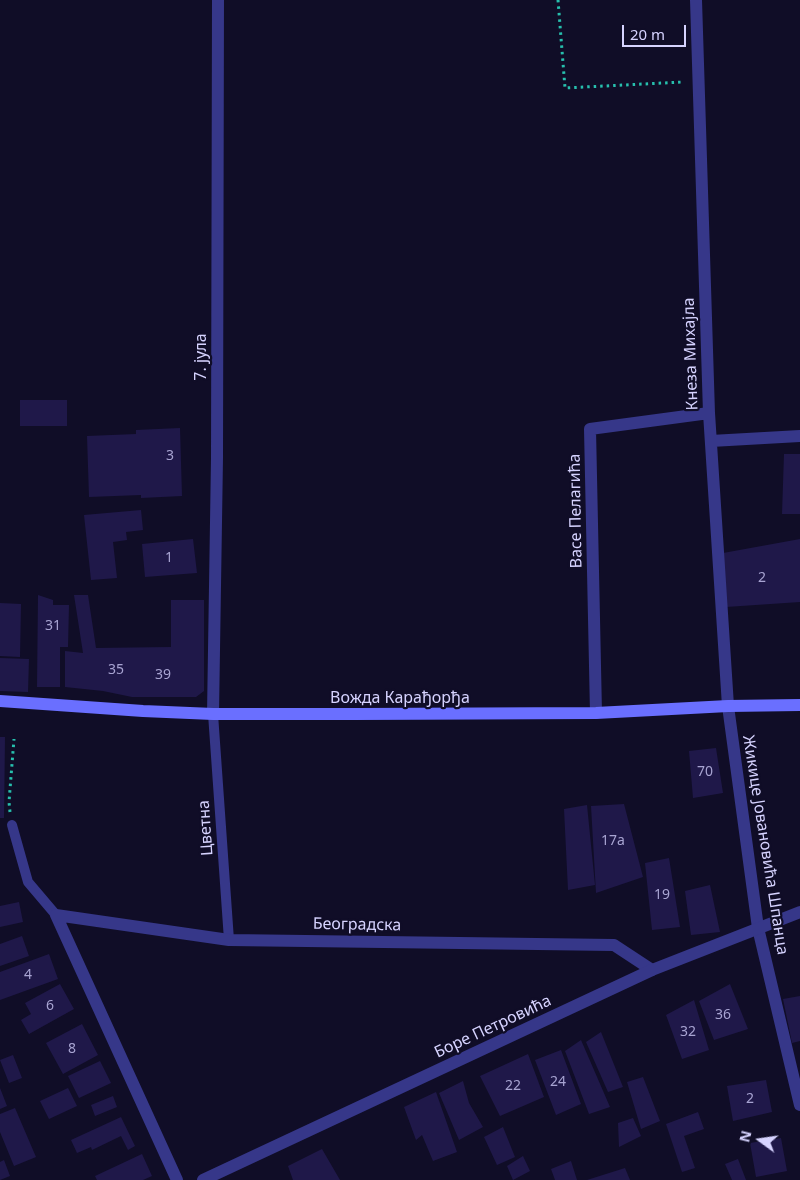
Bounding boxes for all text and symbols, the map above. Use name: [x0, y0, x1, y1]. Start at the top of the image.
scale bar: [625, 15, 689, 47]
text: 20 m: [630, 24, 665, 44]
street label: Кнеза Михајла: [679, 297, 703, 411]
street label: 7. јула: [191, 333, 211, 381]
house number: 3: [166, 448, 174, 464]
street label: Васе Пелагића: [565, 454, 587, 568]
house number: 1: [165, 550, 173, 566]
house number: 2: [758, 570, 766, 586]
house number: 31: [45, 618, 61, 634]
house number: 35: [108, 662, 124, 678]
house number: 39: [155, 667, 171, 683]
street label: Вожда Карађорђа: [330, 688, 470, 708]
street label: Жикице Јовановића Шпанца: [738, 734, 792, 956]
house number: 70: [697, 764, 713, 780]
street label: Цветна: [194, 800, 218, 856]
house number: 17a: [601, 833, 625, 849]
house number: 19: [654, 887, 670, 903]
street label: Београдска: [313, 915, 401, 935]
house number: 4: [24, 967, 32, 983]
street label: Боре Петровића: [431, 992, 555, 1062]
house number: 6: [46, 998, 54, 1014]
house number: 36: [715, 1007, 731, 1023]
house number: 32: [680, 1024, 696, 1040]
house number: 8: [68, 1041, 76, 1057]
house number: 24: [550, 1074, 566, 1090]
house number: 22: [505, 1078, 521, 1094]
house number: 2: [746, 1091, 754, 1107]
north arrow: [735, 1115, 785, 1165]
text: N: [734, 1128, 756, 1144]

